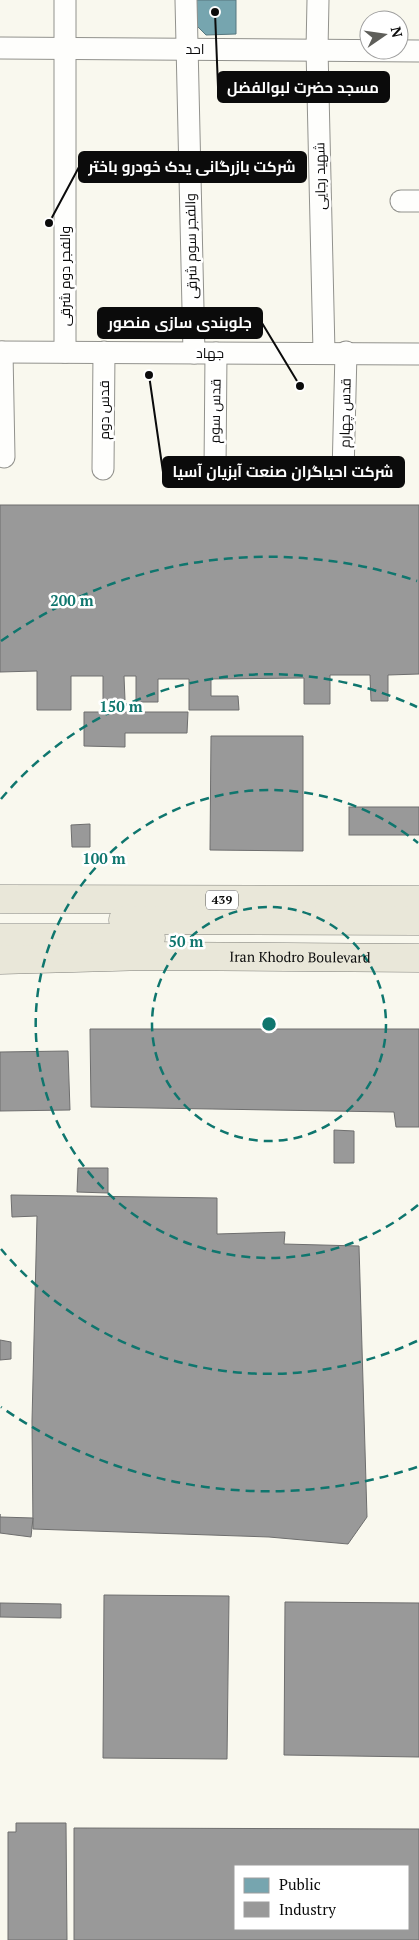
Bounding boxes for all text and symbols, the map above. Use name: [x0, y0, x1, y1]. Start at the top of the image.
north arrow: [359, 10, 409, 60]
text: N: [387, 25, 408, 40]
street label: احد: [185, 39, 205, 58]
callout: مسجد حضرت لبوالفضل: [218, 72, 389, 102]
text: مسجد حضرت لبوالفضل: [227, 77, 379, 97]
street label: شهید رجایی: [309, 142, 330, 210]
callout: شرکت بازرگانی یدک خودرو باختر: [79, 152, 306, 182]
text: شرکت بازرگانی یدک خودرو باختر: [87, 156, 296, 176]
street label: والفجر سوم شرقی: [180, 193, 202, 299]
street label: والفجر دوم شرقی: [55, 226, 75, 326]
callout: جلوبندی سازی منصور: [98, 308, 262, 338]
text: جلوبندی سازی منصور: [107, 312, 252, 332]
street label: جهاد: [196, 343, 224, 362]
street label: قدس سوم: [204, 378, 226, 444]
street label: قدس چهارم: [334, 378, 356, 448]
street label: قدس دوم: [94, 380, 114, 440]
callout: شرکت احیاگران صنعت آبزیان آسیا: [163, 457, 404, 487]
text: شرکت احیاگران صنعت آبزیان آسیا: [173, 461, 393, 481]
text: 200 m: [50, 590, 94, 610]
text: 150 m: [99, 696, 143, 716]
text: 100 m: [82, 848, 126, 868]
road number: 439: [206, 890, 238, 910]
text: 50 m: [169, 931, 204, 951]
street label: Iran Khodro Boulevard: [229, 947, 371, 967]
centre of rings: [260, 1015, 278, 1033]
legend: [234, 1865, 409, 1930]
text: Public: [279, 1874, 321, 1894]
text: Industry: [279, 1899, 336, 1919]

